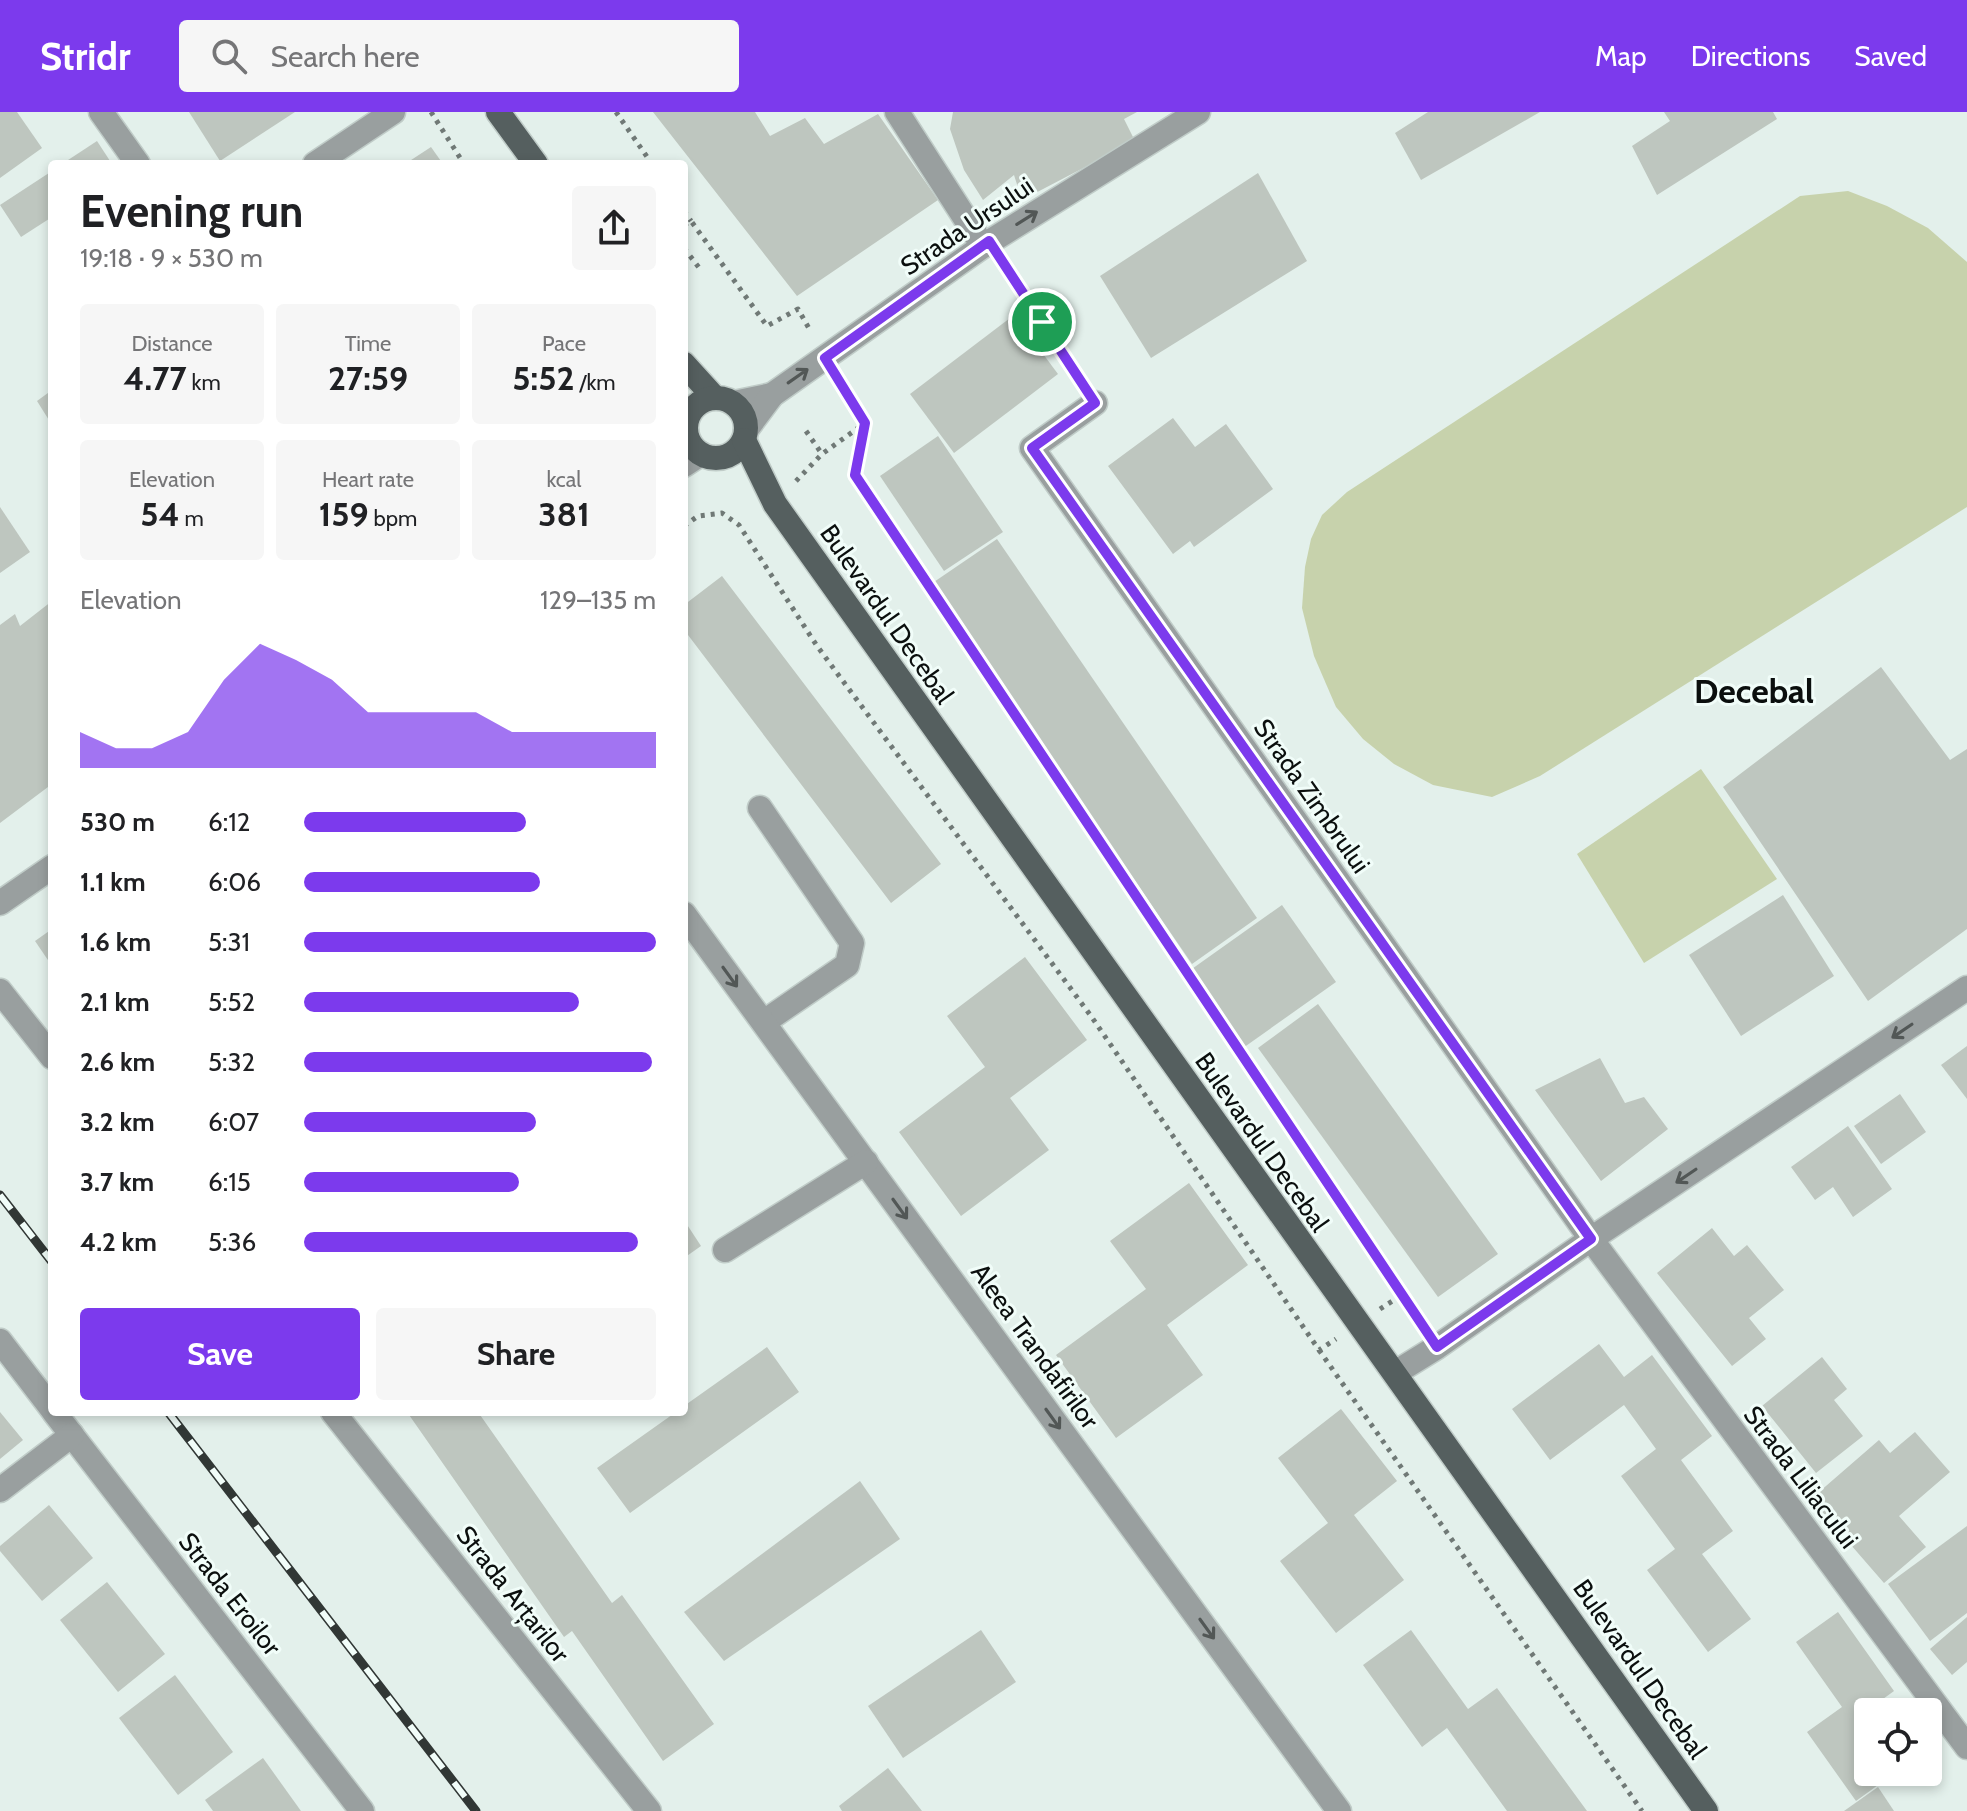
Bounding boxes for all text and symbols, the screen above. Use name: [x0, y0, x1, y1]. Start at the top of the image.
search box: [179, 20, 739, 92]
text: Stridr: [40, 33, 131, 80]
icon: search: [207, 34, 251, 78]
text: Search here: [271, 38, 420, 75]
text: Map: [1595, 39, 1647, 73]
text: Directions: [1691, 39, 1810, 73]
text: Saved: [1854, 39, 1927, 73]
street label: Strada Ursului: [895, 170, 1039, 282]
text: Evening run: [80, 185, 303, 238]
button: share: [572, 186, 656, 270]
one-way arrow: [1015, 210, 1038, 226]
text: 19:18 · 9 × 530 m: [80, 242, 263, 274]
pin: [1008, 288, 1076, 356]
icon: arrive: [1020, 300, 1064, 344]
text: Distance: [132, 330, 212, 357]
text: Time: [345, 330, 391, 357]
text: Pace: [542, 330, 586, 357]
text: 4.77: [123, 357, 187, 399]
text: 27:59: [328, 357, 408, 399]
text: 5:52: [512, 357, 574, 399]
one-way arrow: [787, 368, 809, 384]
text: km: [187, 369, 221, 396]
text: /km: [574, 369, 616, 396]
text: Elevation: [129, 466, 215, 493]
text: Heart rate: [322, 466, 414, 493]
text: kcal: [546, 466, 582, 493]
text: 54: [140, 493, 180, 535]
text: 159: [319, 493, 369, 535]
text: 381: [538, 493, 590, 535]
text: m: [180, 505, 204, 532]
text: bpm: [369, 505, 417, 532]
street label: Bulevardul Decebal: [813, 518, 961, 710]
text: Elevation: [80, 584, 182, 616]
text: 129–135 m: [540, 584, 656, 616]
district label: Decebal: [1694, 670, 1814, 712]
street label: Strada Zimbrului: [1247, 713, 1377, 879]
text: 530 m: [80, 806, 155, 838]
text: 6:12: [208, 806, 250, 838]
text: 1.1 km: [80, 866, 146, 898]
text: 6:06: [208, 866, 261, 898]
text: 1.6 km: [80, 926, 151, 958]
text: 5:31: [208, 926, 250, 958]
one-way arrow: [722, 965, 738, 987]
text: 2.1 km: [80, 986, 150, 1018]
text: 5:52: [208, 986, 255, 1018]
one-way arrow: [1892, 1023, 1914, 1040]
text: 2.6 km: [80, 1046, 155, 1078]
text: 5:32: [208, 1046, 255, 1078]
street label: Bulevardul Decebal: [1188, 1046, 1336, 1238]
text: 3.2 km: [80, 1106, 155, 1138]
text: 6:07: [208, 1106, 259, 1138]
text: 3.7 km: [80, 1166, 154, 1198]
text: 6:15: [208, 1166, 251, 1198]
one-way arrow: [1675, 1168, 1698, 1184]
one-way arrow: [892, 1198, 909, 1219]
text: 4.2 km: [80, 1226, 157, 1258]
text: 5:36: [208, 1226, 256, 1258]
street label: Aleea Trandafirilor: [964, 1257, 1106, 1436]
button: Save: [80, 1308, 360, 1400]
button: Share: [376, 1308, 656, 1400]
street label: Strada Liliacului: [1737, 1399, 1865, 1555]
one-way arrow: [1045, 1408, 1062, 1429]
street label: Strada Arțarilor: [449, 1519, 577, 1670]
street label: Strada Eroilor: [172, 1526, 288, 1662]
street label: Bulevardul Decebal: [1566, 1573, 1714, 1765]
one-way arrow: [1198, 1618, 1215, 1639]
map controls: [1854, 1698, 1942, 1786]
button: locate: [1854, 1698, 1942, 1786]

